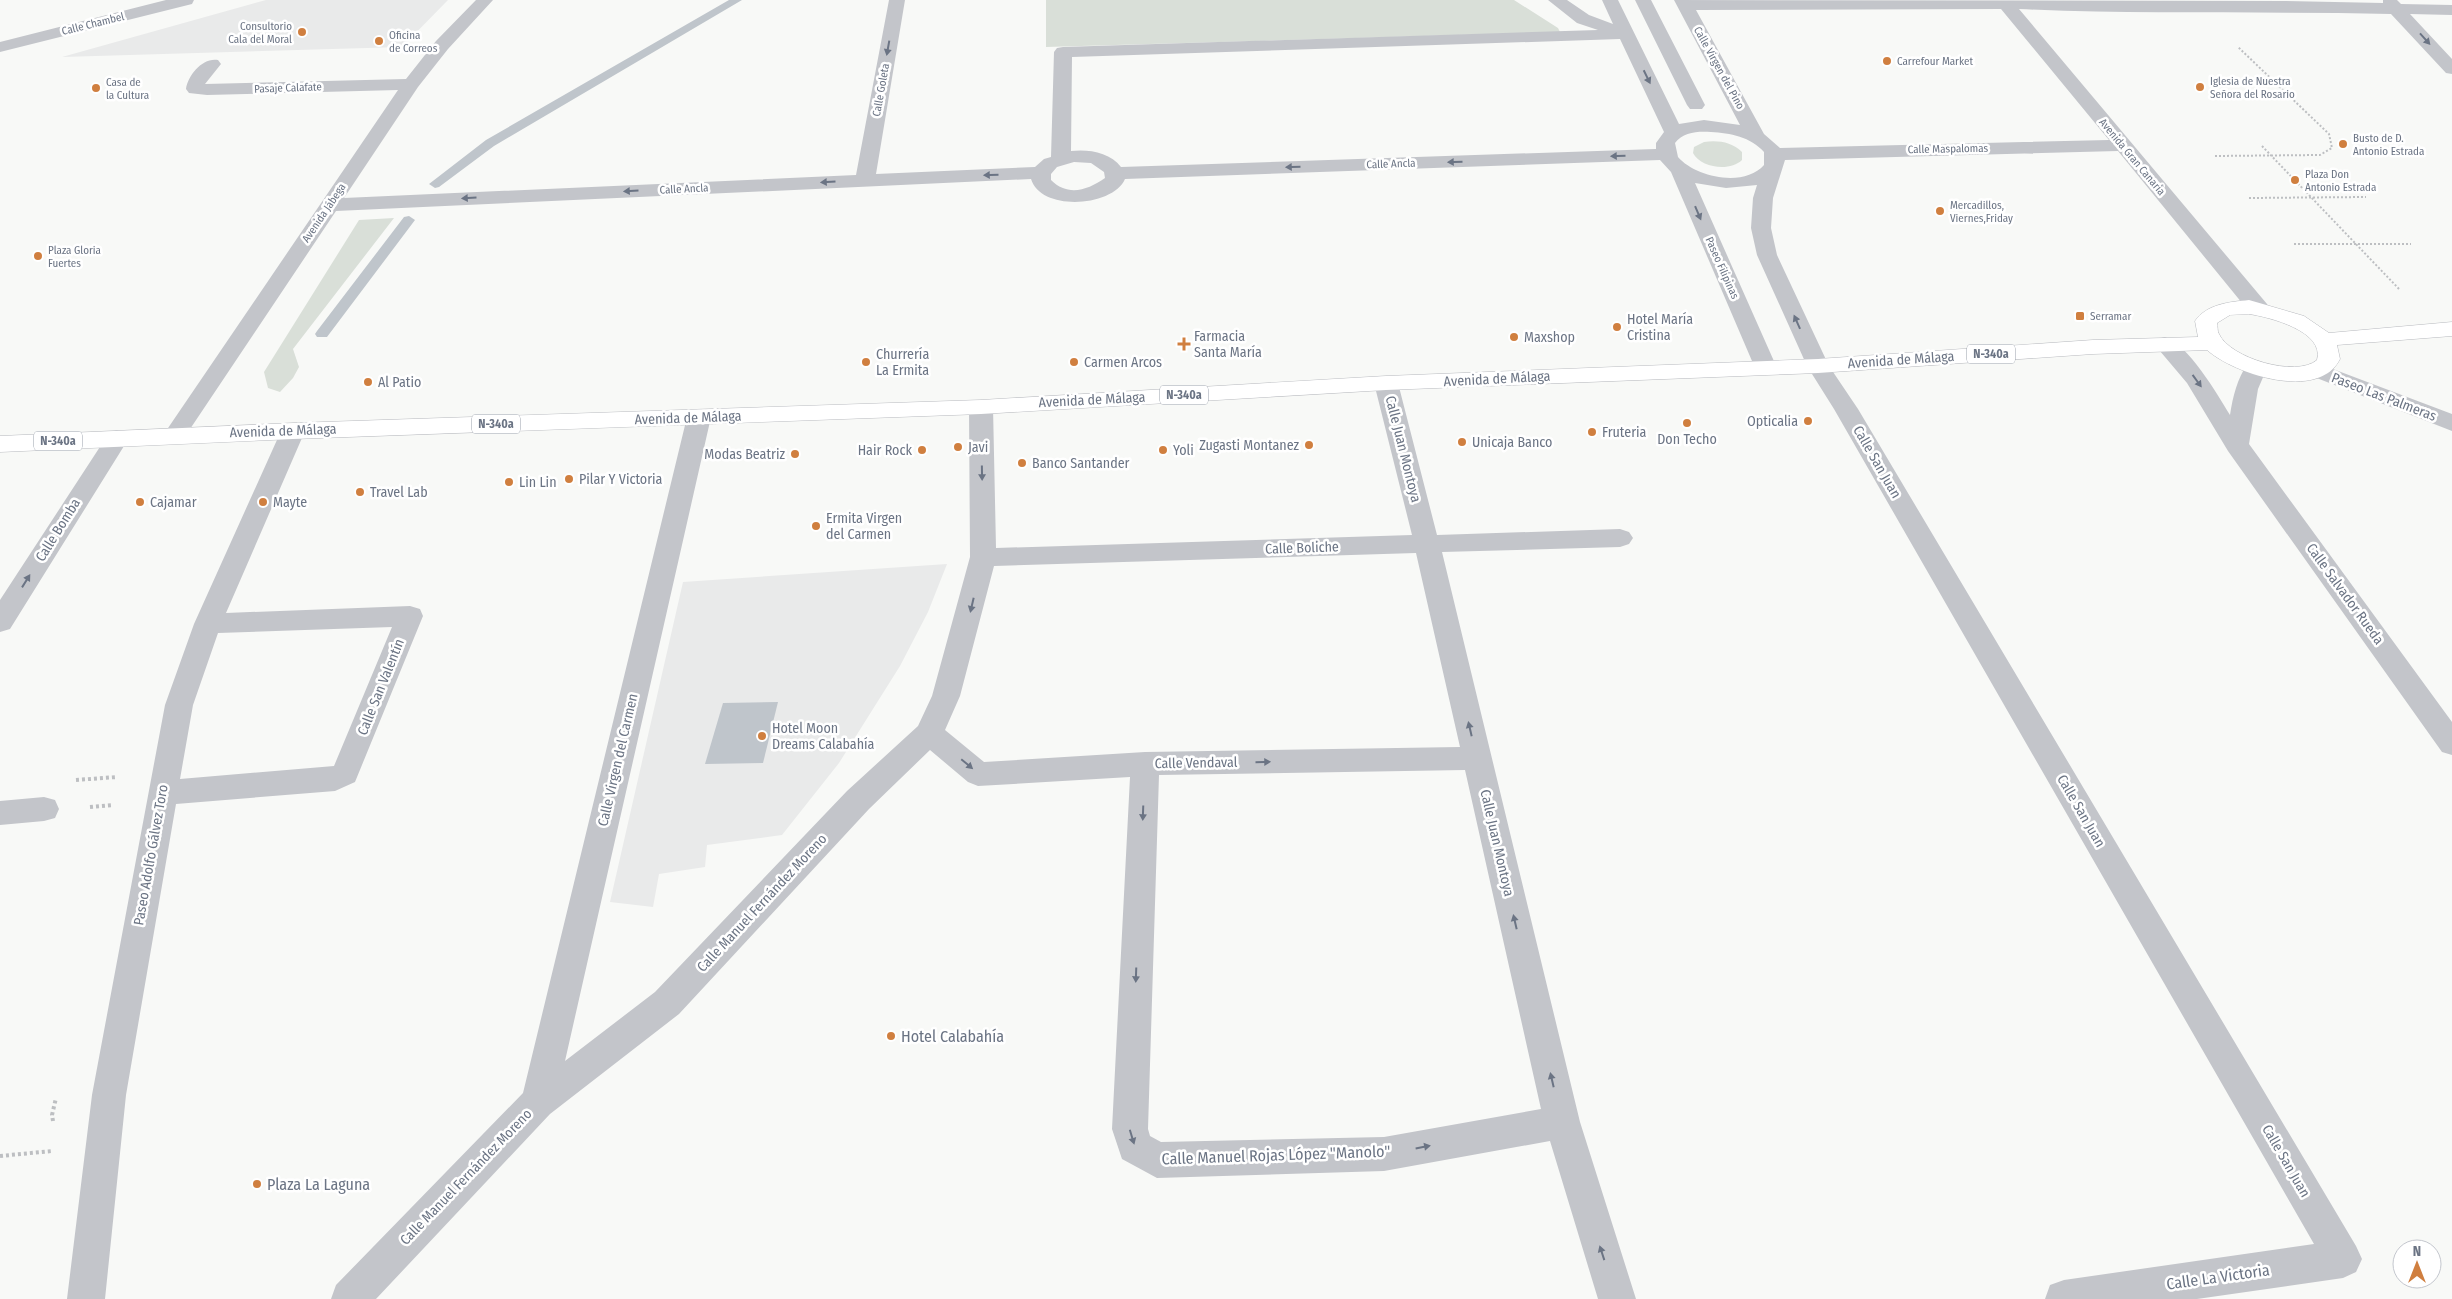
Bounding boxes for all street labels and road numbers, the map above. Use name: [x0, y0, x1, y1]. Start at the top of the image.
street label: Calle Chambel: [60, 10, 126, 38]
street label: Calle Virgen del Pino: [1691, 24, 1747, 112]
street label: Calle Goleta: [870, 62, 892, 118]
street label: Pasaje Calafate: [254, 80, 322, 96]
street label: Avenida Gran Canaria: [2096, 116, 2168, 198]
street label: Calle Maspalomas: [1908, 142, 1989, 156]
street label: Calle Ancla: [1366, 157, 1416, 171]
street label: Avenida Jábega: [299, 181, 349, 245]
street label: Calle Ancla: [659, 181, 709, 197]
street label: Paseo Filipinas: [1703, 235, 1742, 301]
road number: N-340a: [1967, 344, 2015, 364]
street label: Avenida de Málaga: [1847, 348, 1955, 372]
street label: Avenida de Málaga: [1443, 368, 1551, 390]
street label: Paseo Las Palmeras: [2329, 369, 2439, 425]
road number: N-340a: [1160, 386, 1208, 404]
street label: Avenida de Málaga: [1038, 389, 1146, 411]
street label: Calle Juan Montoya: [1382, 394, 1424, 504]
street label: Avenida de Málaga: [634, 408, 742, 428]
road number: N-340a: [472, 414, 520, 434]
street label: Avenida de Málaga: [229, 421, 337, 441]
street label: Calle San Juan: [1849, 423, 1905, 501]
road number: N-340a: [34, 432, 82, 451]
street label: Calle Bomba: [32, 495, 84, 565]
street label: Calle Boliche: [1265, 538, 1339, 558]
street label: Calle Salvador Rueda: [2303, 540, 2387, 648]
street label: Calle San Valentín: [354, 636, 408, 738]
street label: Calle Virgen del Carmen: [594, 692, 642, 828]
street label: Calle Vendaval: [1154, 754, 1238, 772]
street label: Calle San Juan: [2053, 772, 2109, 850]
street label: Paseo Adolfo Gálvez Toro: [130, 783, 172, 927]
street label: Calle Juan Montoya: [1476, 788, 1518, 898]
street label: Calle Manuel Fernández Moreno: [694, 831, 830, 975]
street label: Calle Manuel Fernández Moreno: [397, 1106, 535, 1248]
street label: Calle San Juan: [2258, 1122, 2314, 1200]
street label: Calle Manuel Rojas López "Manolo": [1161, 1142, 1391, 1168]
street label: Calle La Victoria: [2165, 1260, 2271, 1294]

